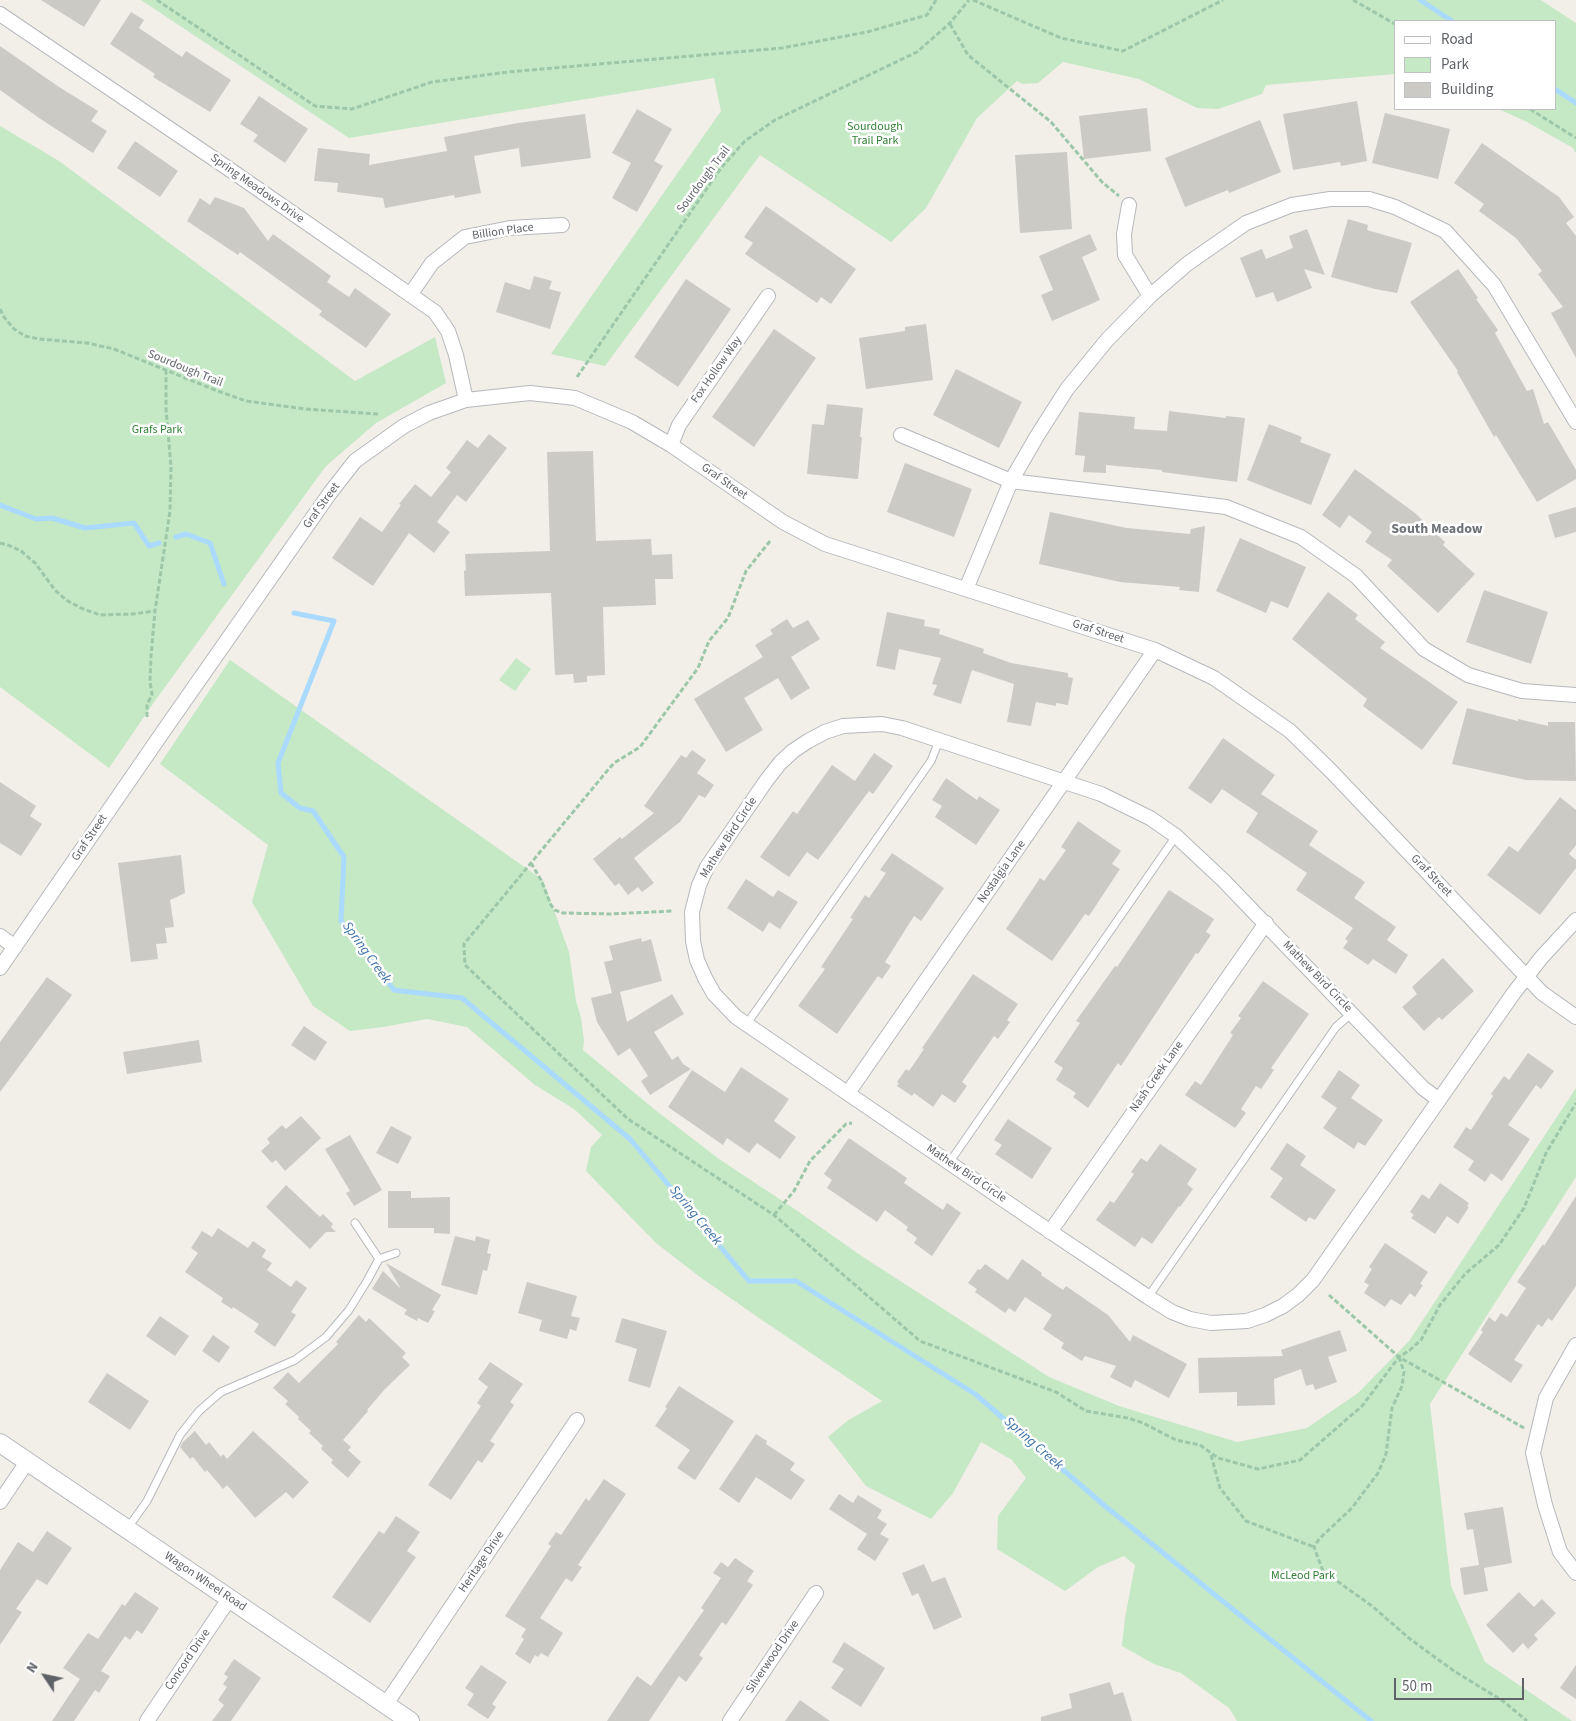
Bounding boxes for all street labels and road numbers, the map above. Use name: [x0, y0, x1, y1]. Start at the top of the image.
street label: Sourdough Trail: [674, 144, 734, 216]
street label: Spring Meadows Drive: [207, 151, 307, 227]
street label: Billion Place: [471, 221, 535, 243]
street label: Fox Hollow Way: [689, 334, 745, 406]
street label: Sourdough Trail: [145, 347, 225, 391]
street label: Graf Street: [698, 461, 750, 503]
street label: Graf Street: [301, 480, 343, 532]
street label: Graf Street: [1070, 617, 1126, 647]
street label: Mathew Bird Circle: [697, 795, 761, 881]
street label: Graf Street: [69, 812, 111, 864]
street label: Nostalgia Lane: [975, 838, 1029, 906]
street label: Graf Street: [1407, 852, 1455, 900]
street label: Mathew Bird Circle: [1279, 938, 1355, 1016]
street label: Nash Creek Lane: [1127, 1039, 1187, 1115]
street label: Mathew Bird Circle: [923, 1142, 1009, 1206]
street label: Heritage Drive: [456, 1529, 508, 1595]
street label: Wagon Wheel Road: [161, 1549, 249, 1615]
street label: Silverwood Drive: [743, 1618, 803, 1696]
street label: Concord Drive: [162, 1627, 214, 1693]

